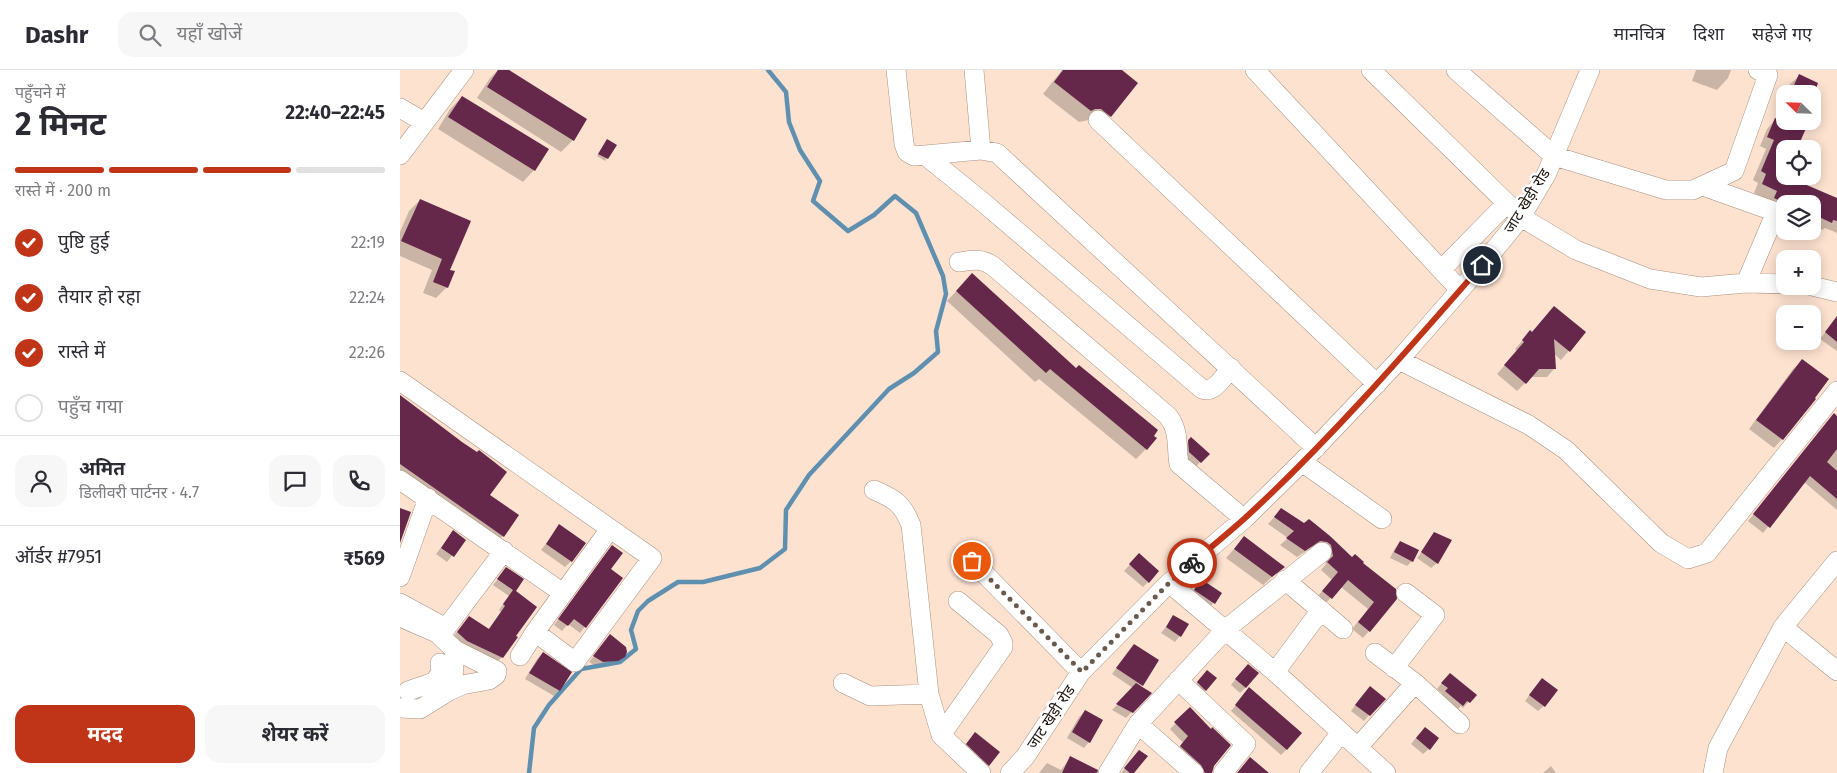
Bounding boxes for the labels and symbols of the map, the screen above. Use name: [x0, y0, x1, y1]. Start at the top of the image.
north arrow: [1776, 85, 1821, 130]
street label: जाट खेड़ी रोड: [1500, 165, 1554, 237]
pin: [1461, 244, 1503, 286]
courier: [1167, 538, 1217, 588]
pin: [951, 540, 993, 582]
street label: जाट खेड़ी रोड: [1023, 681, 1079, 752]

